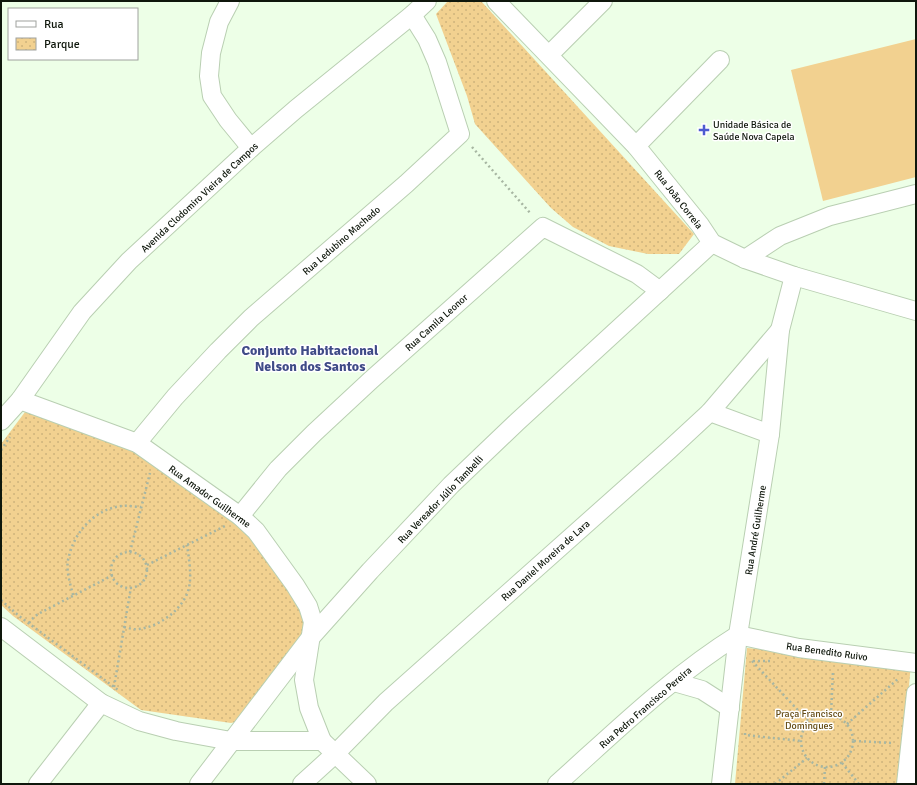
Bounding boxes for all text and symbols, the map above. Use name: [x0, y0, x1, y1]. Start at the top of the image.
legend: [8, 8, 138, 60]
text: Rua: [44, 17, 64, 32]
text: Parque: [44, 37, 80, 52]
place label: Unidade Básica de Saúde Nova Capela: [713, 119, 795, 143]
marker: Unidade Básica de Saúde Nova Capela: [698, 124, 710, 136]
street label: Avenida Clodomiro Vieira de Campos: [139, 140, 261, 255]
street label: Rua João Correia: [651, 168, 705, 232]
street label: Rua Ledubino Machado: [300, 204, 383, 278]
street label: Rua Camila Leonor: [403, 291, 471, 354]
district label: Conjunto Habitacional Nelson dos Santos: [242, 342, 379, 375]
street label: Rua Vereador Júlio Tambelli: [396, 453, 486, 546]
street label: Rua Amador Guilherme: [166, 463, 253, 531]
street label: Rua André Guilherme: [743, 484, 769, 576]
street label: Rua Daniel Moreira de Lara: [499, 518, 592, 604]
street label: Rua Benedito Ruivo: [785, 640, 868, 664]
street label: Rua Pedro Francisco Pereira: [597, 664, 694, 751]
park label: Praça Francisco Domingues: [775, 708, 843, 732]

